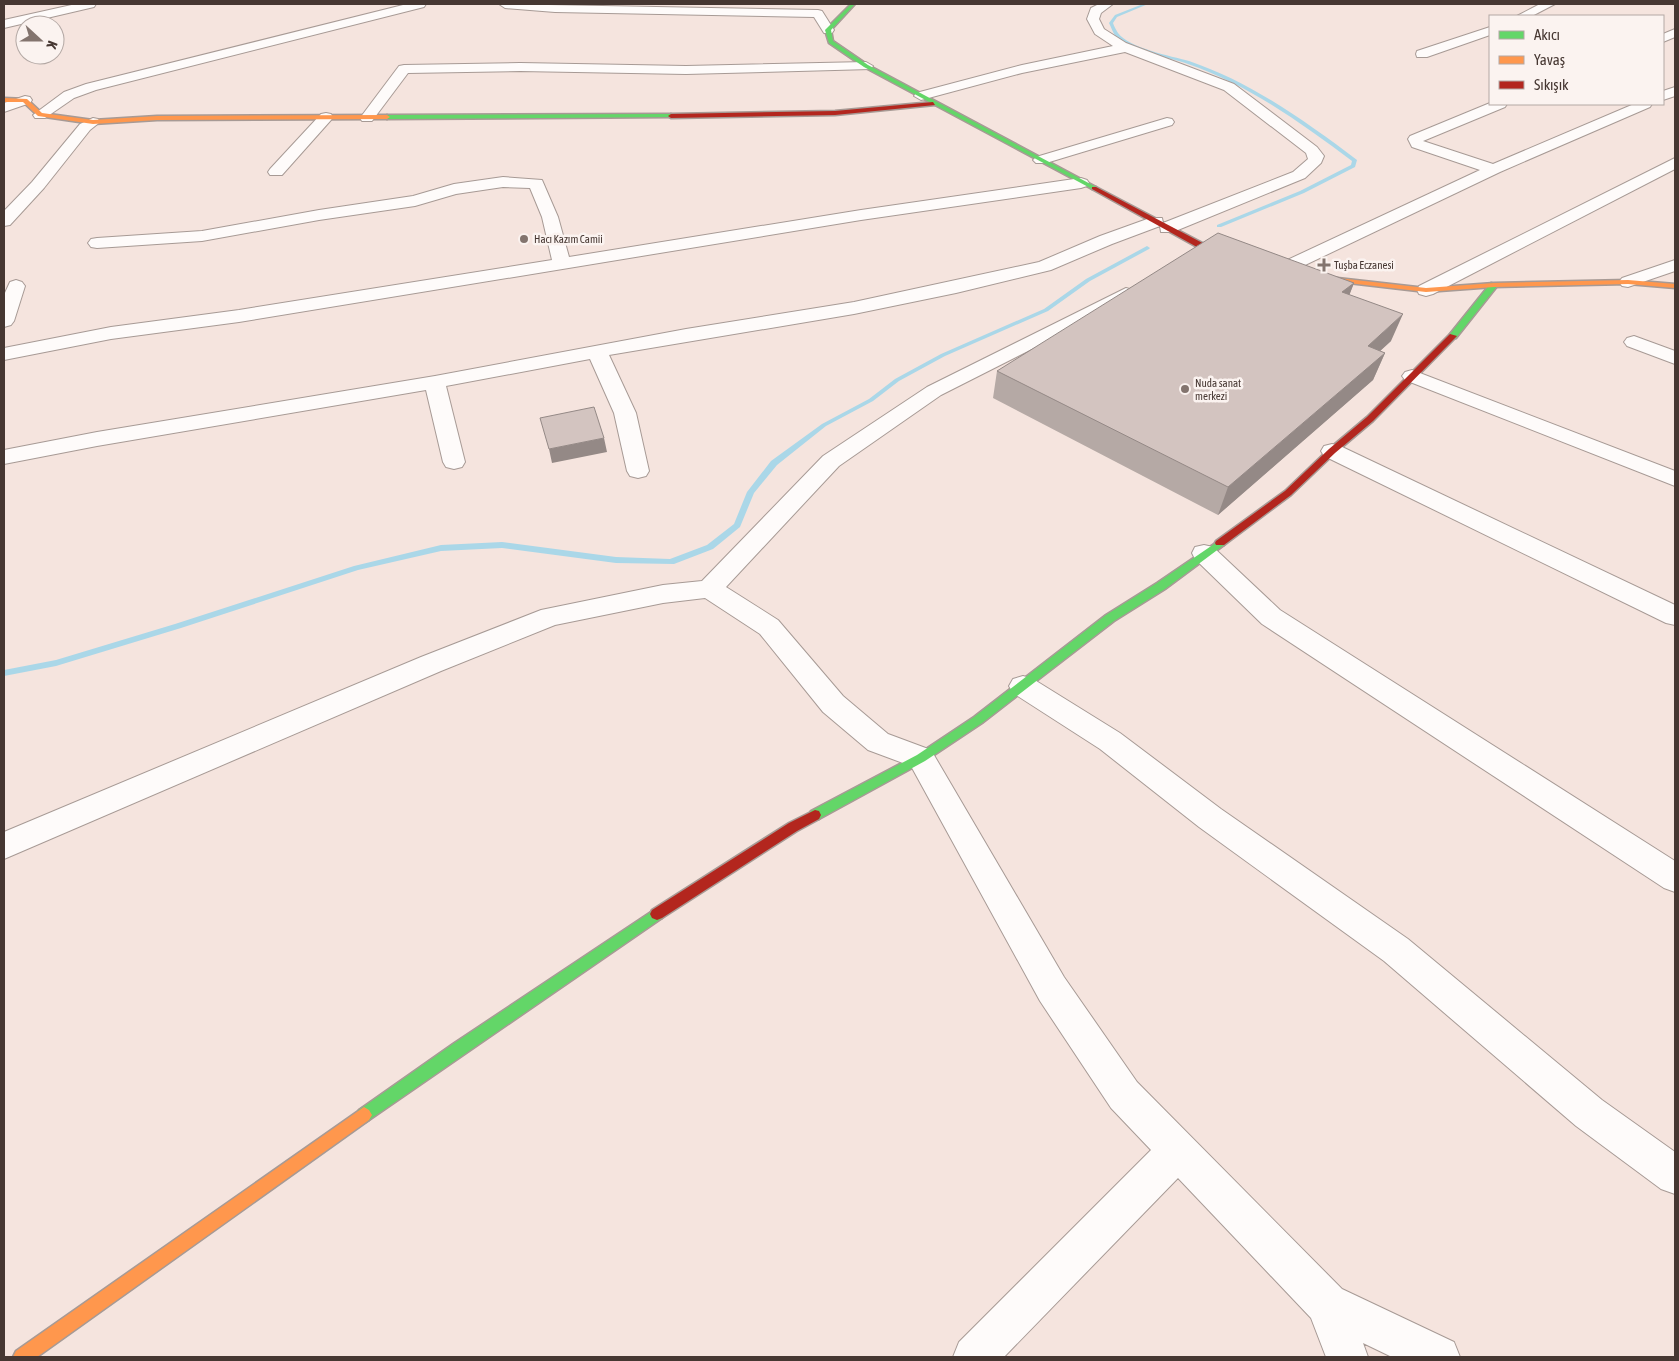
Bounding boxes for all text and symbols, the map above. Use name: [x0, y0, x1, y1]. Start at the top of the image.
north arrow: [15, 15, 65, 65]
legend: [1489, 15, 1664, 105]
text: Akıcı: [1534, 26, 1560, 43]
text: K: [43, 39, 61, 51]
text: Yavaş: [1534, 51, 1565, 68]
text: Sıkışık: [1534, 76, 1569, 93]
marker: Hacı Kazım Camii: [518, 233, 530, 245]
place label: Hacı Kazım Camii: [534, 233, 603, 245]
marker: Tuşba Eczanesi: [1318, 259, 1330, 271]
place label: Tuşba Eczanesi: [1334, 259, 1394, 271]
place label: Nuda sanat merkezi: [1195, 377, 1241, 402]
marker: Nuda sanat merkezi: [1179, 383, 1191, 395]

